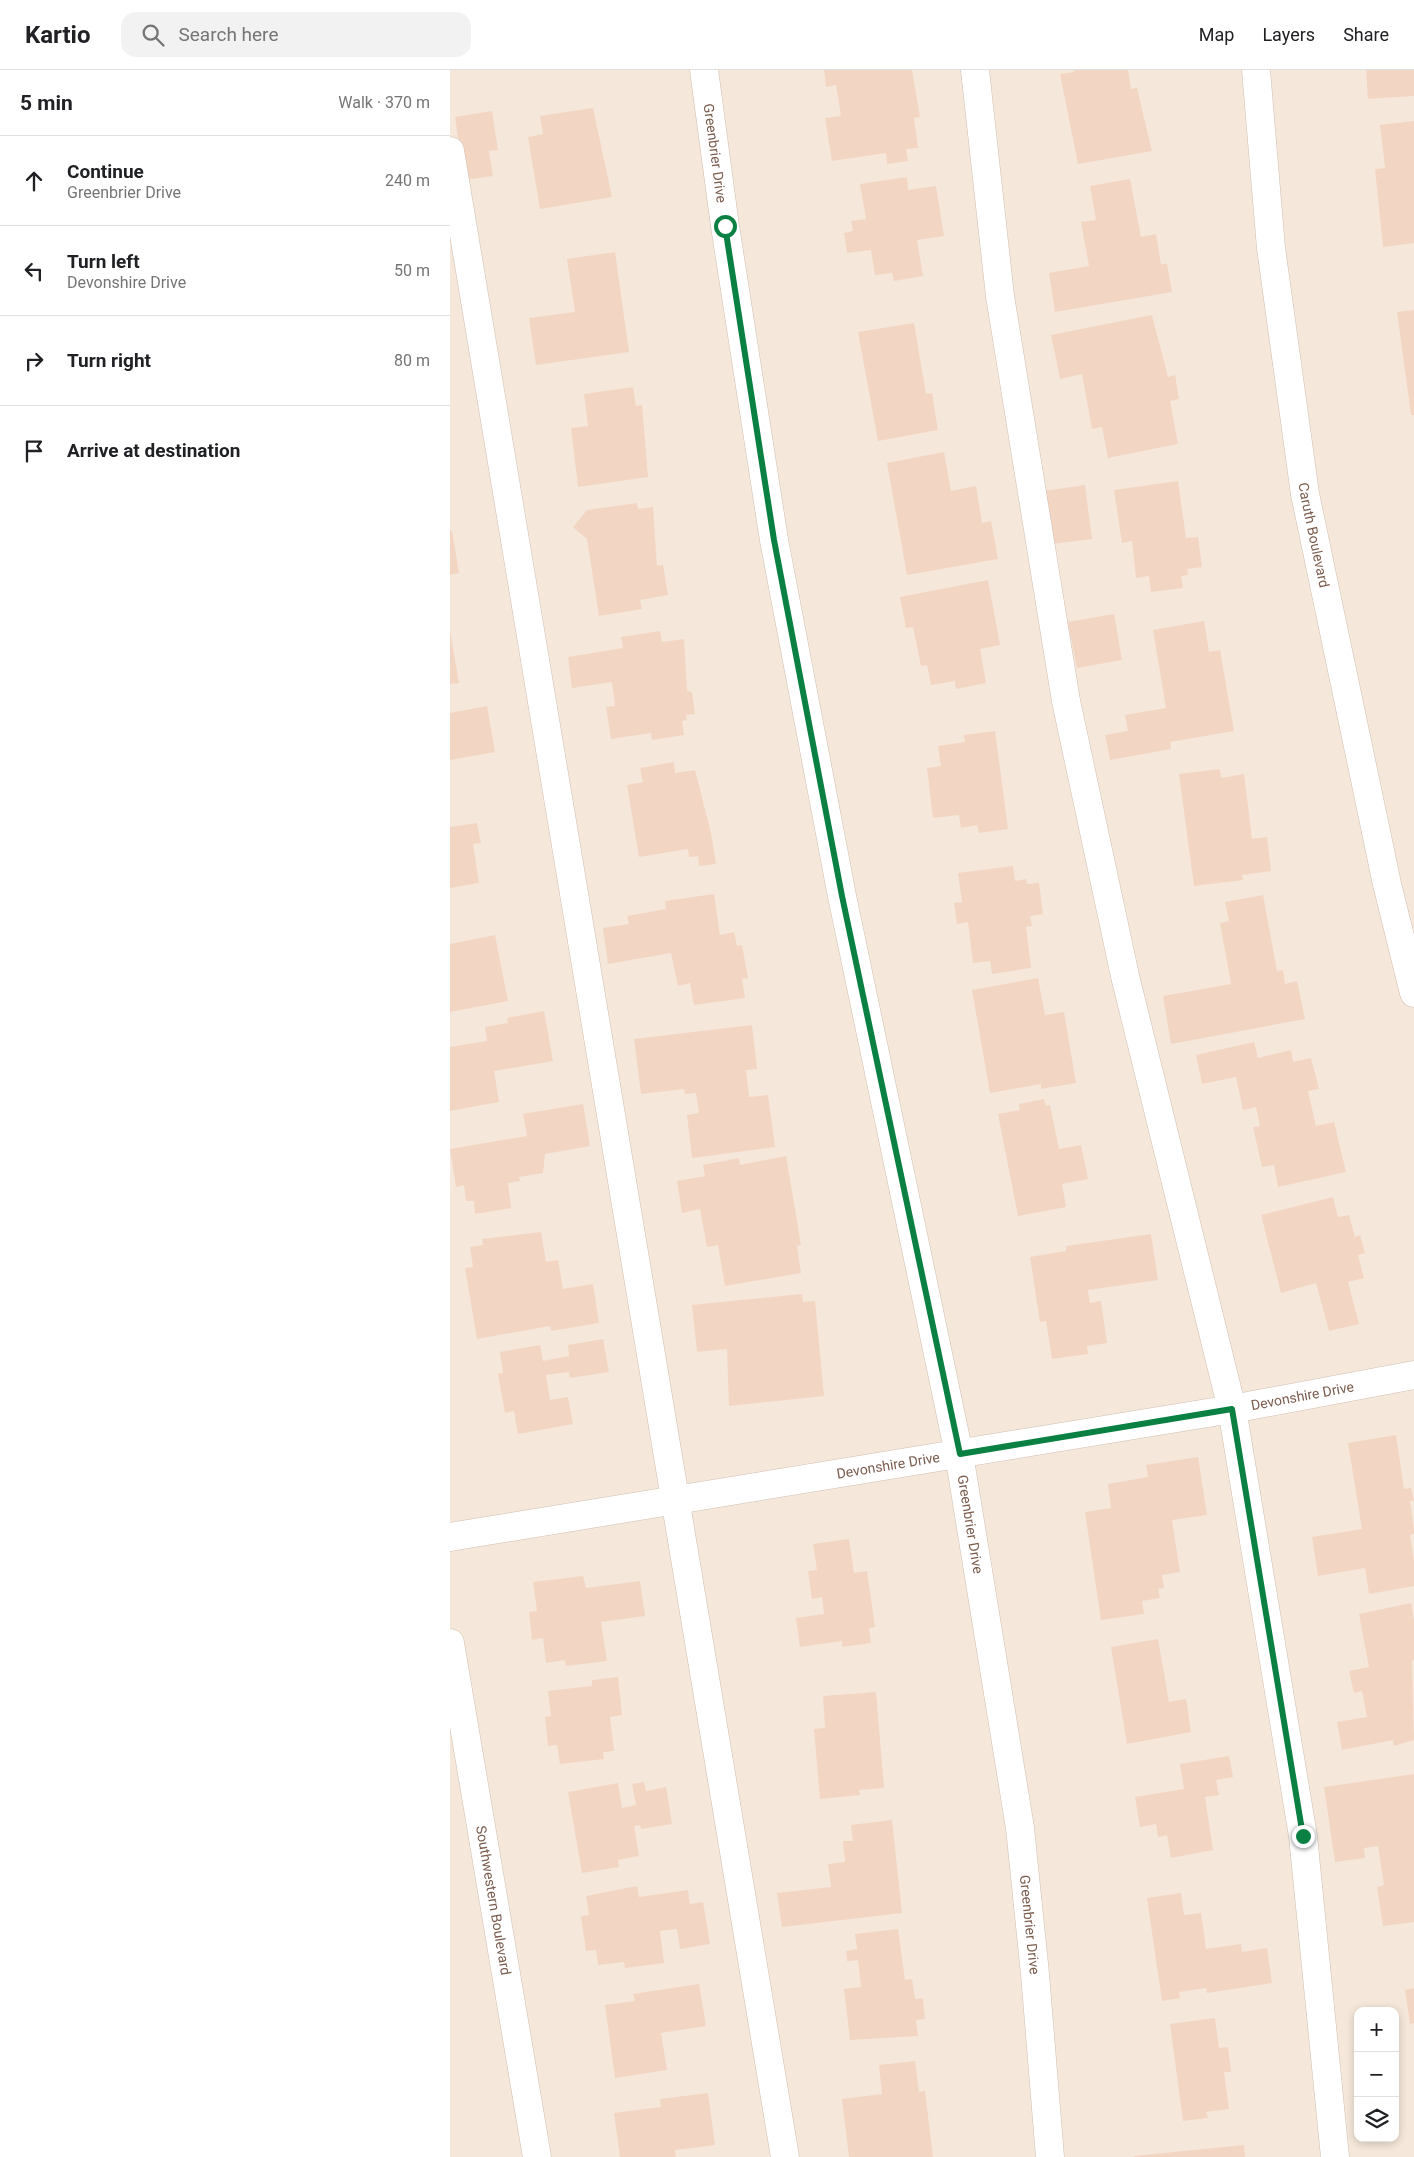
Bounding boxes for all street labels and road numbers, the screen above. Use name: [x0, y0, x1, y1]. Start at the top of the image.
street label: Greenbrier Drive: [701, 103, 730, 204]
street label: Caruth Boulevard: [1296, 482, 1332, 589]
street label: Devonshire Drive: [1250, 1378, 1355, 1413]
street label: Devonshire Drive: [835, 1449, 941, 1482]
street label: Greenbrier Drive: [955, 1474, 986, 1575]
street label: Southwestern Boulevard: [473, 1824, 514, 1976]
street label: Greenbrier Drive: [1017, 1874, 1043, 1975]

